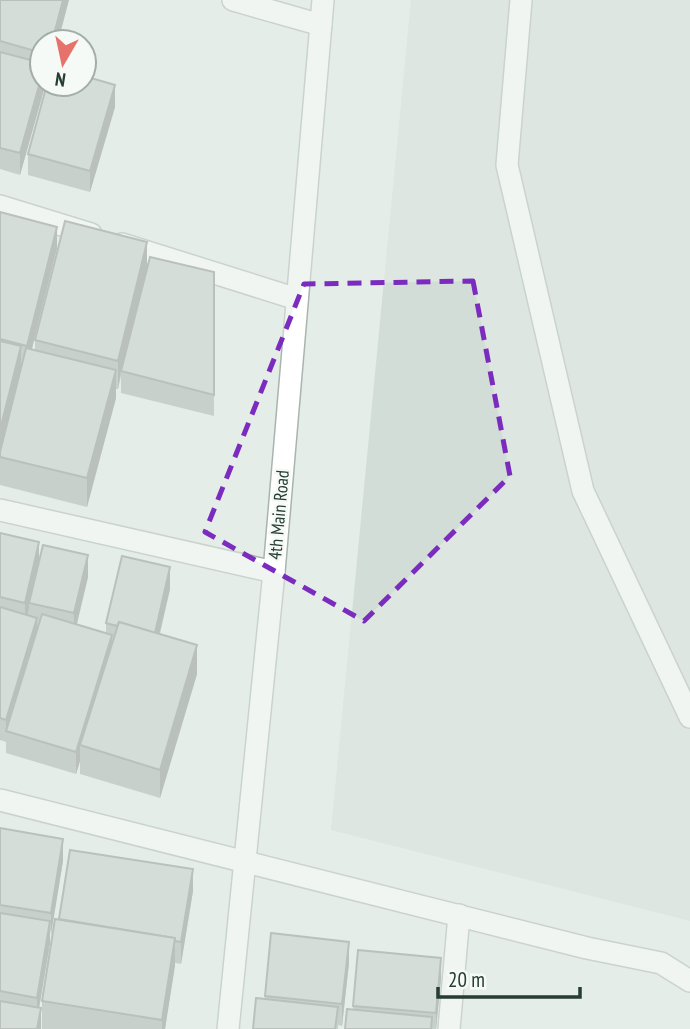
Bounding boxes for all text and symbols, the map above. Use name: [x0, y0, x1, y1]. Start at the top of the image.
north arrow: [28, 28, 98, 98]
text: N: [53, 67, 67, 92]
street label: 4th Main Road: [263, 469, 294, 561]
scale bar: [438, 956, 580, 1000]
text: 20 m: [448, 966, 485, 993]

